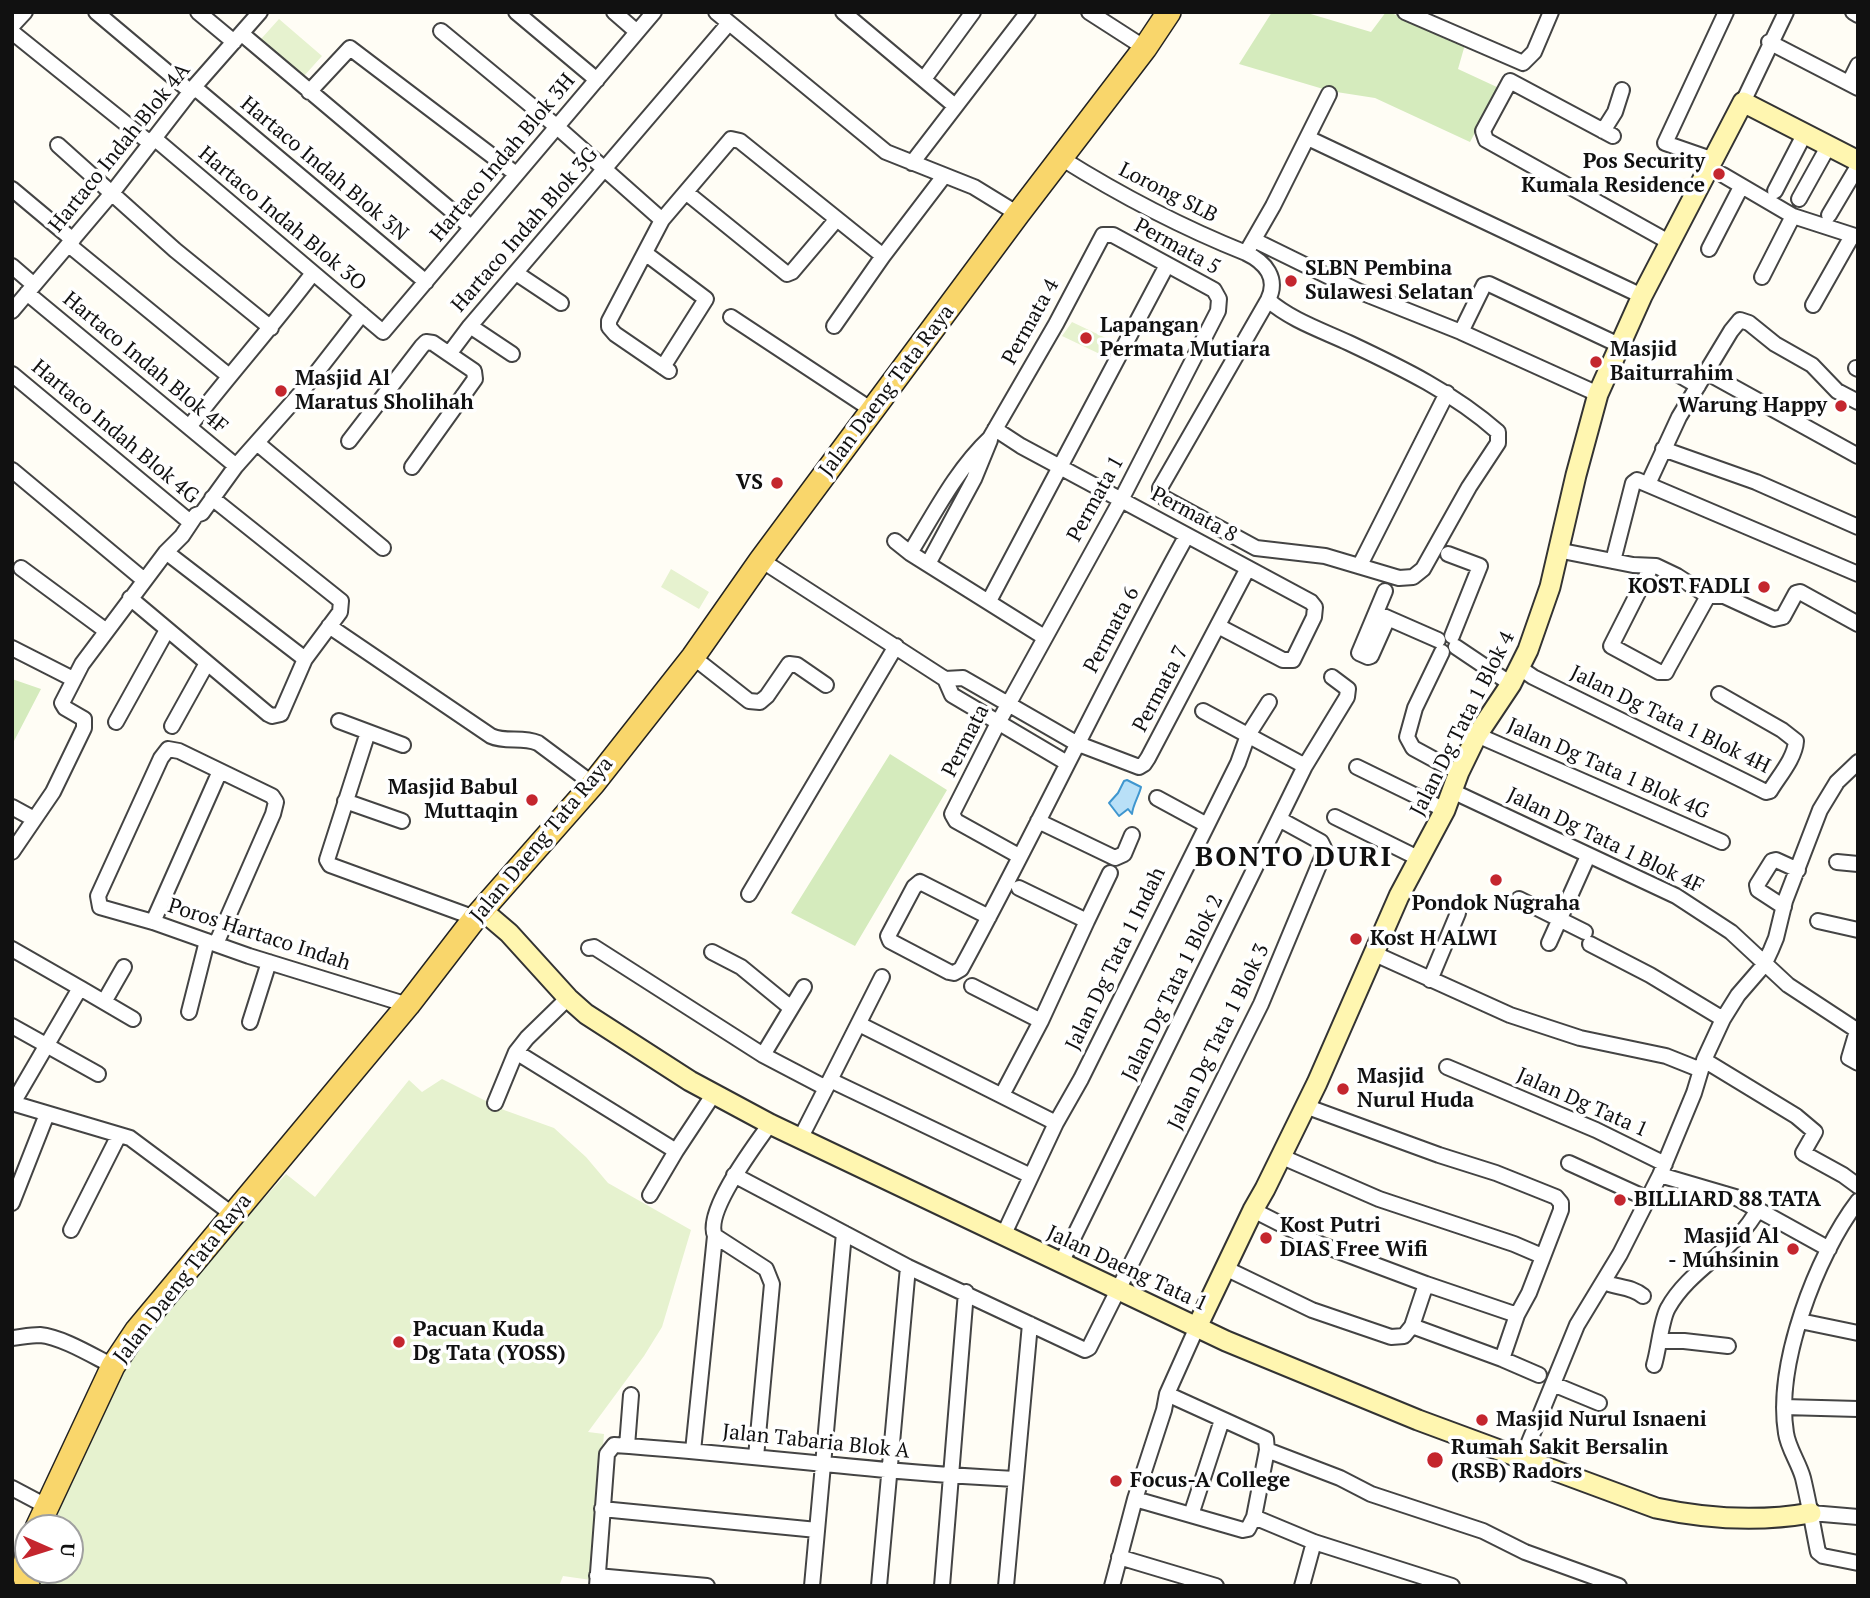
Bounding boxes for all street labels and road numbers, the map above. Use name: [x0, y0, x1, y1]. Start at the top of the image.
street label: Hartaco Indah Blok 4A: [44, 58, 196, 238]
street label: Hartaco Indah Blok 3H: [425, 69, 581, 247]
street label: Hartaco Indah Blok 3N: [235, 91, 413, 247]
street label: Hartaco Indah Blok 3O: [193, 141, 371, 297]
street label: Hartaco Indah Blok 3G: [446, 142, 604, 318]
street label: Lorong SLB: [1115, 157, 1221, 229]
street label: Permata 5: [1130, 213, 1224, 281]
street label: Permata 4: [997, 275, 1065, 369]
street label: Hartaco Indah Blok 4F: [57, 287, 233, 439]
street label: Jalan Daeng Tata Raya: [814, 300, 960, 482]
street label: Hartaco Indah Blok 4G: [26, 355, 204, 509]
street label: Permata 1: [1062, 452, 1130, 546]
street label: Permata 8: [1147, 482, 1241, 548]
street label: Permata 6: [1079, 583, 1145, 677]
street label: Jalan Dg Tata 1 Blok 4: [1405, 627, 1521, 821]
street label: Permata 7: [1128, 642, 1194, 736]
street label: Jalan Dg Tata 1 Blok 4H: [1566, 661, 1774, 779]
street label: Permata: [937, 701, 995, 781]
street label: Jalan Dg Tata 1 Blok 4G: [1503, 713, 1713, 825]
street label: Jalan Daeng Tata Raya: [465, 752, 619, 928]
street label: Jalan Dg Tata 1 Blok 4F: [1503, 782, 1707, 900]
street label: Jalan Dg Tata 1 Indah: [1061, 863, 1171, 1055]
street label: Jalan Dg Tata 1 Blok 2: [1117, 891, 1229, 1085]
street label: Poros Hartaco Indah: [165, 894, 353, 976]
street label: Jalan Dg Tata 1 Blok 3: [1163, 940, 1275, 1134]
street label: Jalan Dg Tata 1: [1512, 1063, 1652, 1143]
street label: Jalan Daeng Tata Raya: [109, 1189, 257, 1369]
street label: Jalan Daeng Tata 1: [1043, 1221, 1211, 1317]
street label: Jalan Tabaria Blok A: [721, 1420, 911, 1464]

